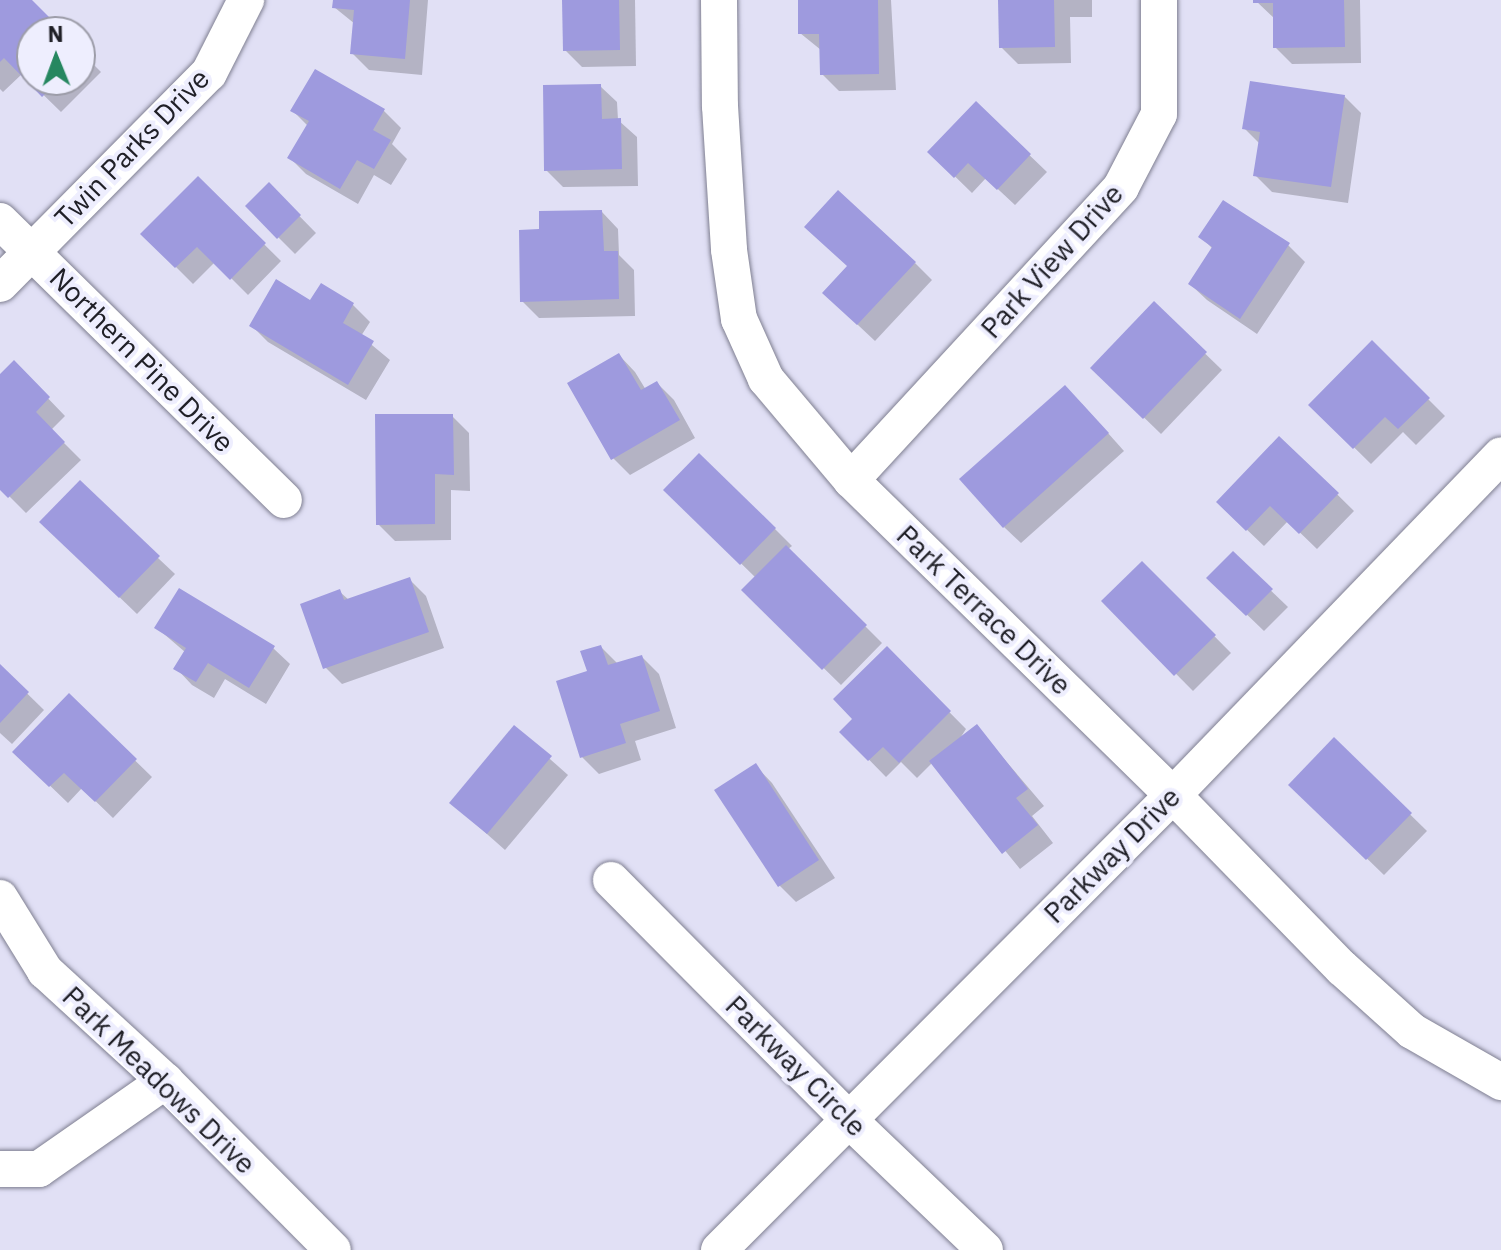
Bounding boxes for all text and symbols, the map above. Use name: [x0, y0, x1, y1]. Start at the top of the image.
north arrow: [16, 16, 96, 96]
text: N: [47, 19, 64, 48]
street label: Twin Parks Drive: [48, 62, 216, 234]
street label: Park View Drive: [974, 177, 1130, 345]
street label: Northern Pine Drive: [43, 261, 241, 459]
street label: Park Terrace Drive: [890, 518, 1078, 702]
street label: Parkway Drive: [1037, 780, 1187, 930]
street label: Park Meadows Drive: [56, 979, 262, 1181]
street label: Parkway Circle: [719, 989, 873, 1143]

